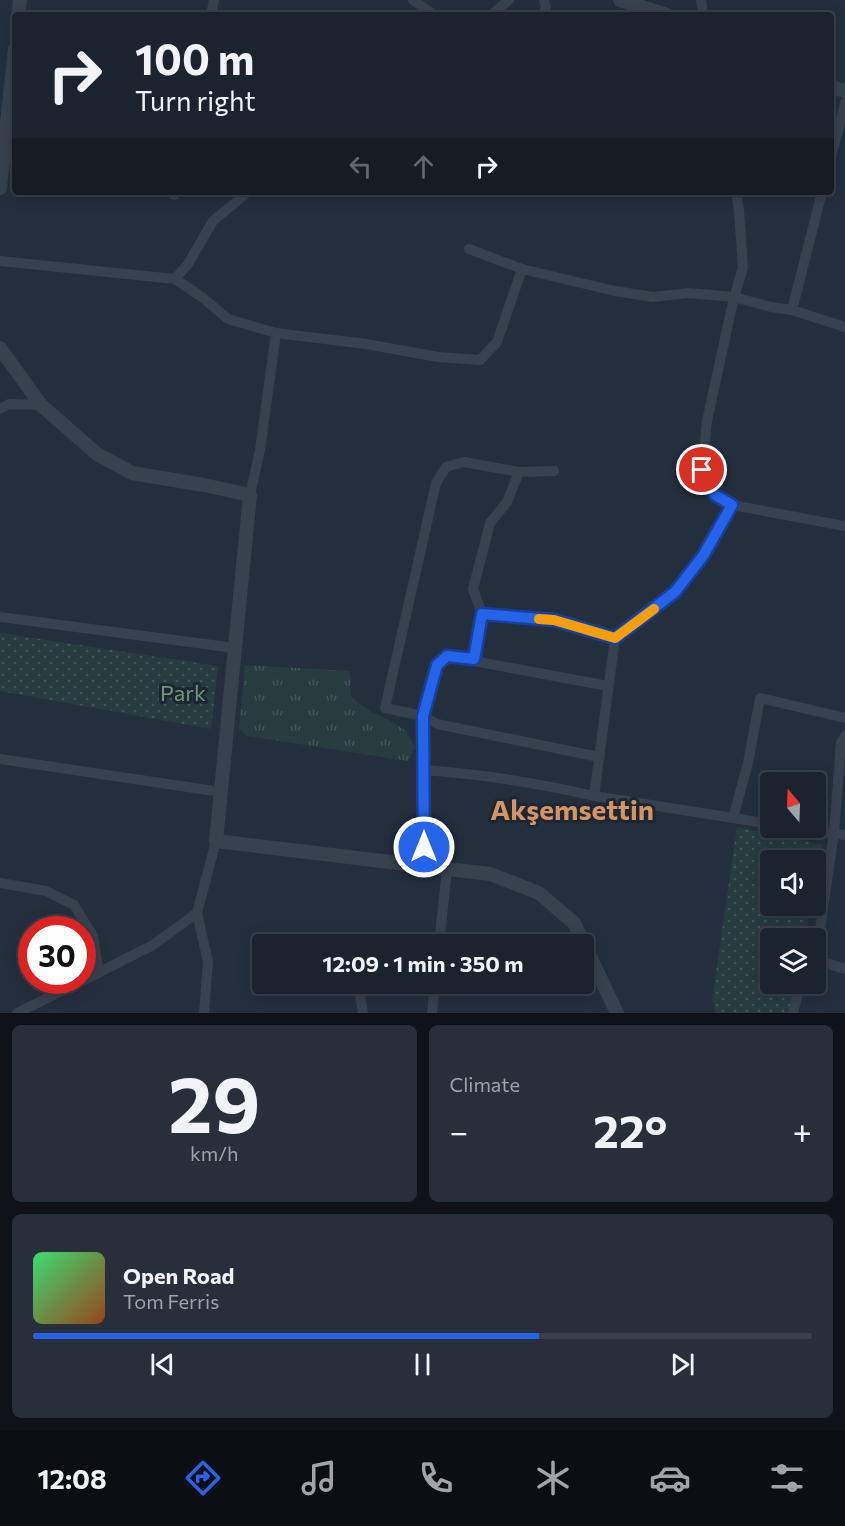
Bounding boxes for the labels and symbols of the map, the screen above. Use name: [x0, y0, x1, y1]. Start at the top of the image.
pin: [676, 444, 727, 495]
park label: Park: [160, 679, 206, 706]
north arrow: [760, 772, 826, 838]
district label: Akşemsettin: [490, 792, 654, 826]
position arrow: [392, 815, 456, 879]
speed limit sign: 30: [18, 916, 96, 994]

